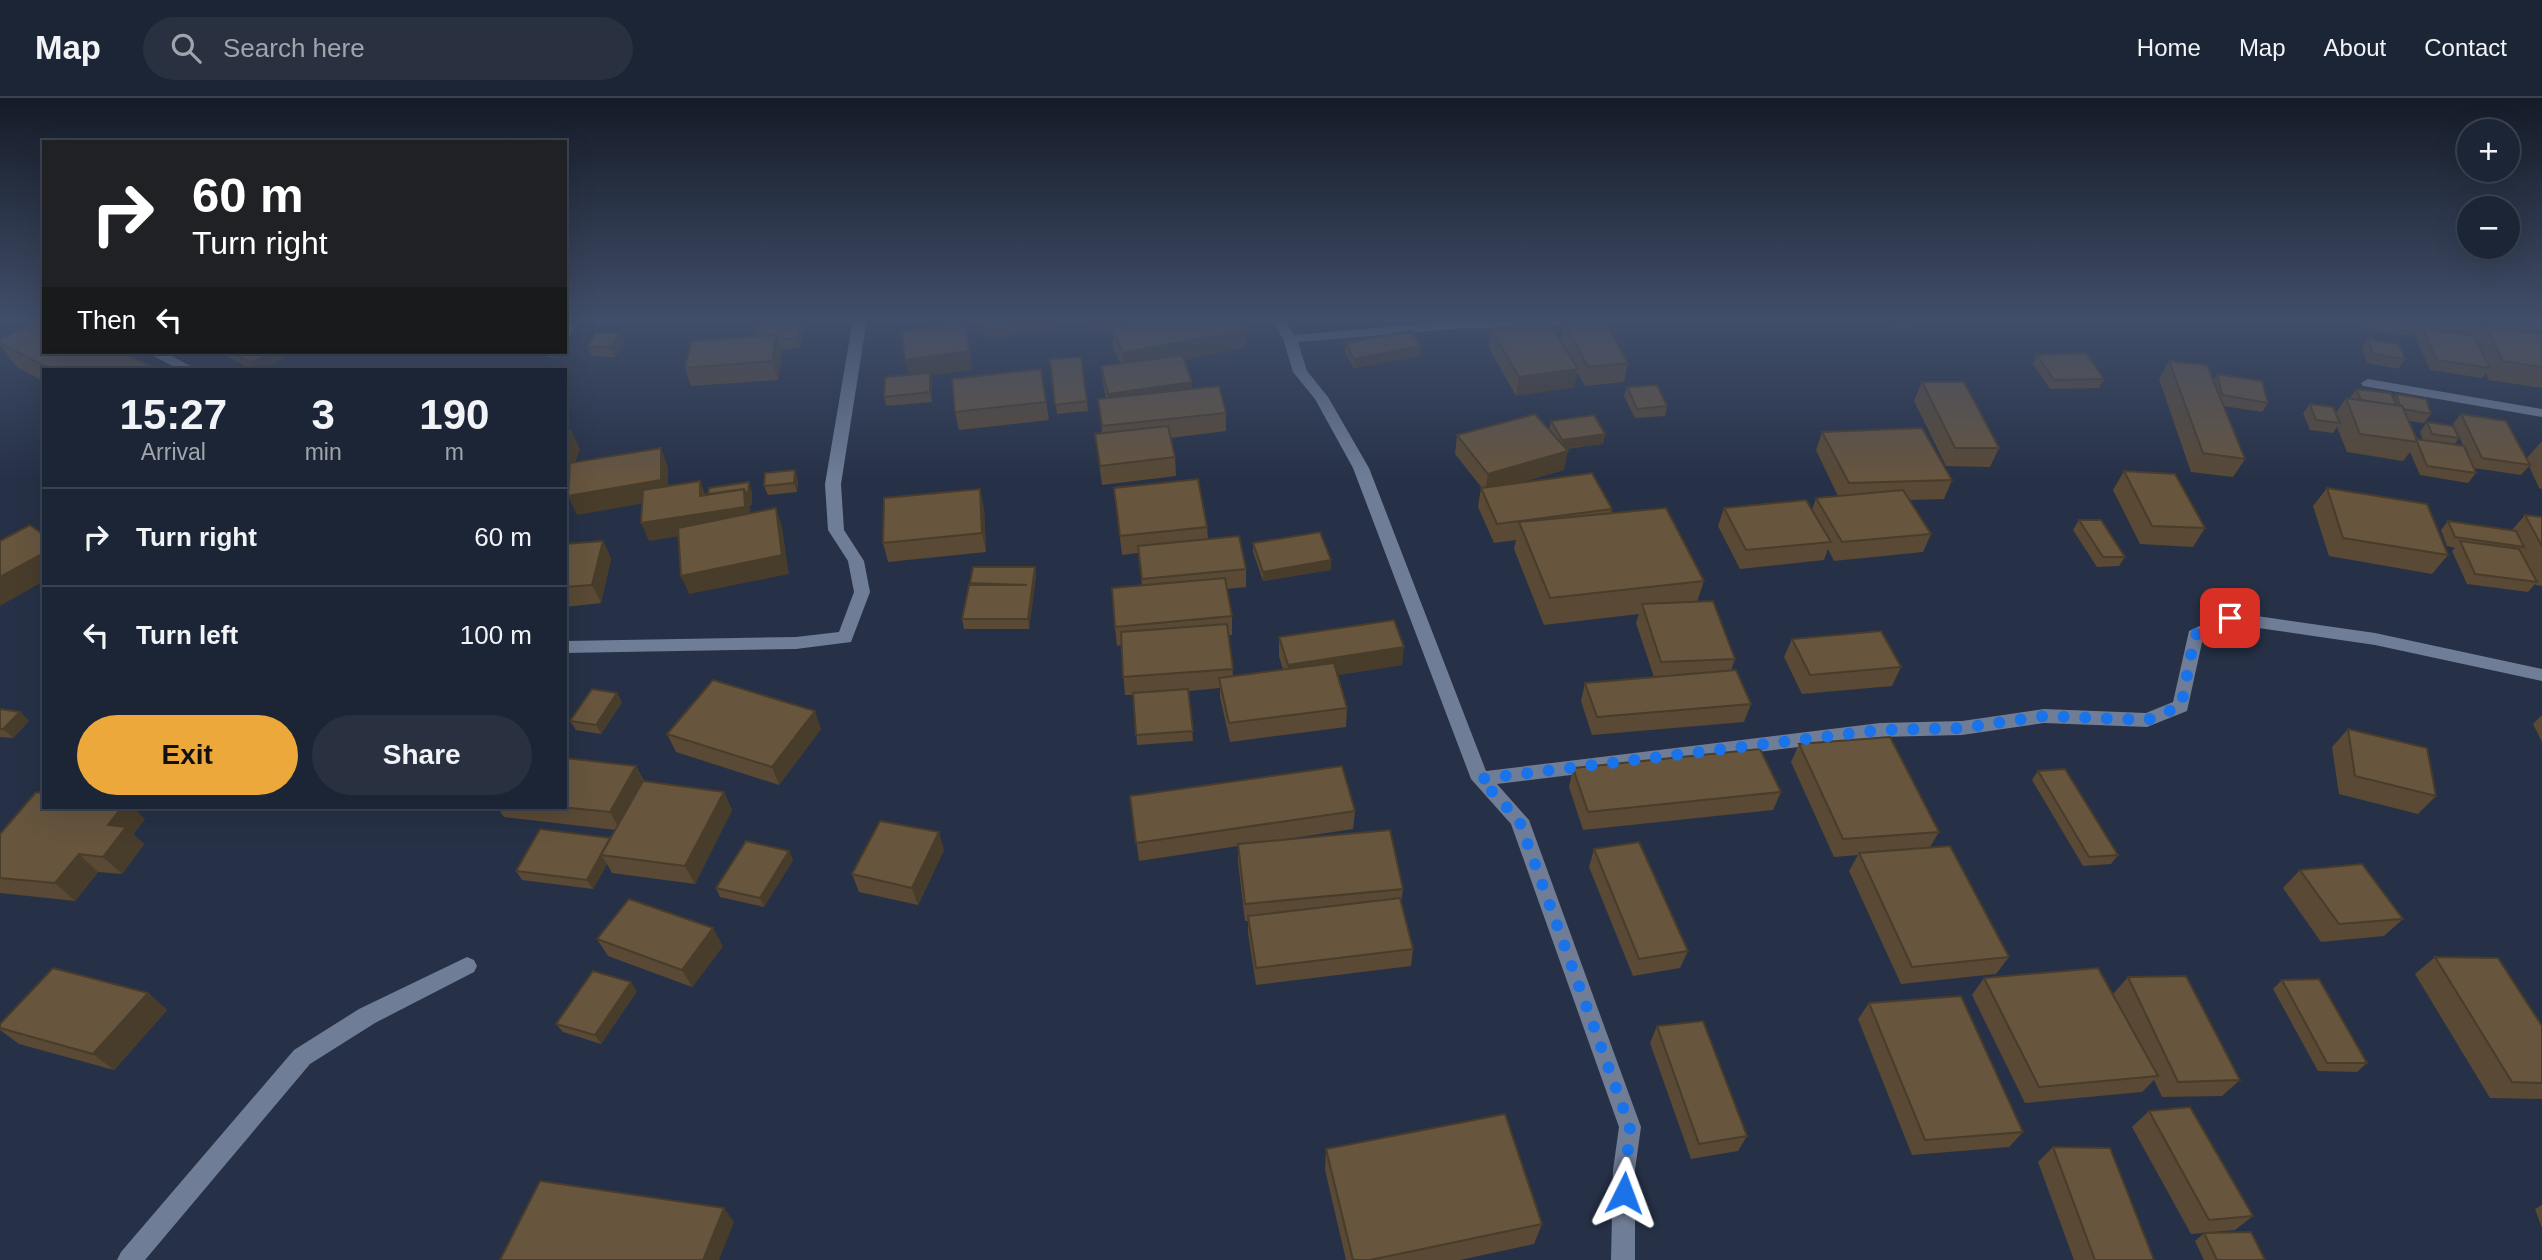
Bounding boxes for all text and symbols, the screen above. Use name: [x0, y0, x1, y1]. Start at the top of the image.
search box: [143, 17, 633, 80]
text: Map: [35, 29, 101, 66]
icon: search: [167, 29, 205, 67]
text: Search here: [223, 33, 365, 63]
text: Home: [2137, 34, 2201, 61]
text: Map: [2239, 34, 2286, 61]
text: About: [2324, 34, 2386, 61]
text: Contact: [2424, 34, 2507, 61]
map controls: [2457, 119, 2520, 259]
button: +: [2457, 119, 2520, 182]
icon: right: [77, 168, 168, 259]
text: 60 m: [192, 168, 304, 222]
button: −: [2457, 196, 2520, 259]
text: Turn right: [192, 225, 328, 261]
icon: left: [150, 301, 188, 339]
text: Then: [77, 305, 136, 335]
text: 15:27: [120, 391, 227, 438]
text: 3: [311, 391, 335, 438]
text: 190: [419, 391, 489, 438]
text: Arrival: [141, 439, 206, 465]
text: min: [305, 439, 342, 465]
text: m: [445, 439, 464, 465]
icon: right: [77, 518, 115, 556]
text: Turn right: [136, 522, 257, 552]
text: 60 m: [474, 522, 532, 552]
pin: [2200, 588, 2260, 648]
icon: arrive: [2211, 599, 2249, 637]
icon: left: [77, 616, 115, 654]
text: Turn left: [136, 620, 238, 650]
text: 100 m: [460, 620, 532, 650]
button: Exit: [77, 715, 298, 795]
button: Share: [312, 715, 532, 795]
position arrow: [1587, 1156, 1661, 1230]

